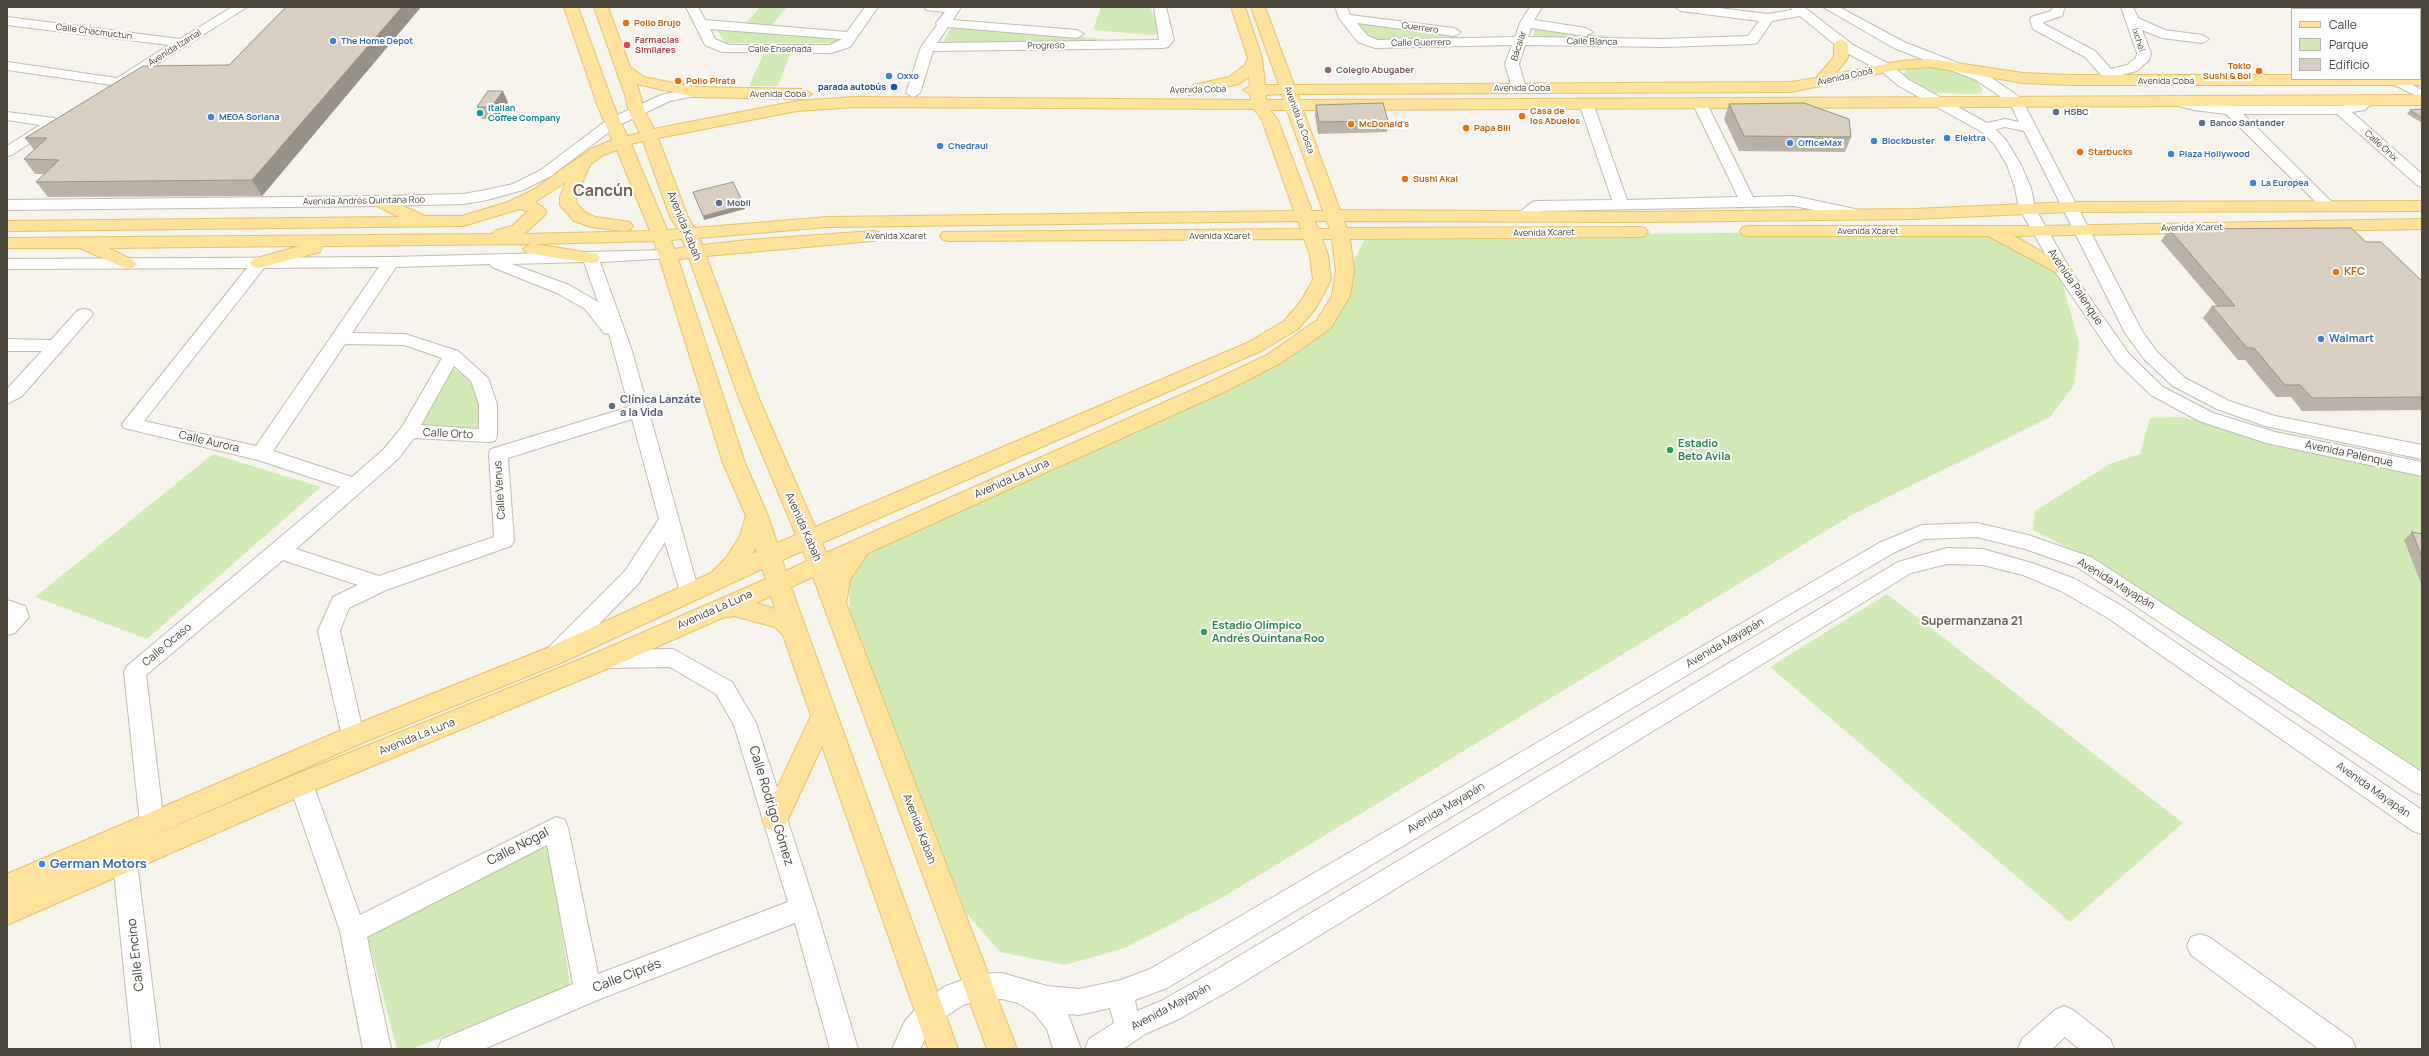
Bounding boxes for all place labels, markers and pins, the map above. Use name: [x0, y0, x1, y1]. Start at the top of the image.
marker: Pollo Brujo: [621, 18, 631, 28]
place label: Pollo Brujo: [634, 18, 681, 28]
place label: Farmacias Similares: [635, 35, 679, 56]
marker: The Home Depot: [328, 36, 338, 46]
place label: The Home Depot: [341, 36, 413, 46]
marker: Farmacias Similares: [622, 40, 632, 50]
place label: Tokio Sushi & Bol: [2203, 61, 2251, 82]
marker: Colegio Abugaber: [1323, 65, 1333, 75]
place label: Colegio Abugaber: [1336, 65, 1414, 75]
marker: Tokio Sushi & Bol: [2254, 66, 2264, 76]
marker: Oxxo: [884, 71, 894, 81]
place label: Oxxo: [897, 71, 919, 81]
marker: Pollo Pirata: [673, 76, 683, 86]
place label: Pollo Pirata: [686, 76, 736, 86]
place label: parada autobús: [818, 82, 886, 92]
marker: parada autobús: [889, 82, 899, 92]
place label: Italian Coffee Company: [488, 103, 561, 124]
place label: Casa de los Abuelos: [1530, 106, 1580, 127]
marker: HSBC: [2051, 107, 2061, 117]
place label: HSBC: [2064, 107, 2089, 117]
marker: Italian Coffee Company: [475, 108, 485, 118]
marker: Casa de los Abuelos: [1517, 111, 1527, 121]
marker: MEGA Soriana: [206, 112, 216, 122]
place label: MEGA Soriana: [219, 112, 280, 122]
marker: Banco Santander: [2197, 118, 2207, 128]
place label: Banco Santander: [2210, 118, 2285, 128]
marker: McDonald's: [1346, 119, 1356, 129]
place label: McDonald's: [1359, 119, 1409, 129]
marker: Papa Bill: [1461, 123, 1471, 133]
place label: Papa Bill: [1474, 123, 1511, 133]
marker: Elektra: [1942, 133, 1952, 143]
place label: Elektra: [1955, 133, 1986, 143]
marker: Blockbuster: [1869, 136, 1879, 146]
place label: Blockbuster: [1882, 136, 1934, 146]
marker: OfficeMax: [1785, 138, 1795, 148]
place label: OfficeMax: [1798, 138, 1842, 148]
marker: Chedraui: [935, 141, 945, 151]
place label: Chedraui: [948, 141, 988, 151]
marker: Starbucks: [2075, 147, 2085, 157]
place label: Starbucks: [2088, 147, 2133, 157]
marker: Plaza Hollywood: [2166, 149, 2176, 159]
place label: Plaza Hollywood: [2179, 149, 2250, 159]
marker: Sushi Akai: [1400, 174, 1410, 184]
place label: Sushi Akai: [1413, 174, 1458, 184]
marker: La Europea: [2248, 178, 2258, 188]
place label: La Europea: [2261, 178, 2309, 188]
marker: Mobil: [714, 198, 724, 208]
place label: Mobil: [727, 198, 751, 208]
place label: KFC: [2344, 265, 2365, 279]
marker: KFC: [2331, 267, 2341, 277]
place label: Walmart: [2329, 332, 2374, 346]
marker: Walmart: [2316, 334, 2326, 344]
place label: Clínica Lanzáte a la Vida: [620, 393, 701, 419]
marker: Clínica Lanzáte a la Vida: [607, 401, 617, 411]
place label: Estadio Beto Avila: [1678, 437, 1731, 463]
marker: Estadio Beto Avila: [1665, 445, 1675, 455]
place label: Estadio Olímpico Andrés Quintana Roo: [1212, 619, 1325, 645]
marker: Estadio Olímpico Andrés Quintana Roo: [1199, 627, 1209, 637]
place label: German Motors: [50, 856, 147, 872]
marker: German Motors: [37, 859, 47, 869]

